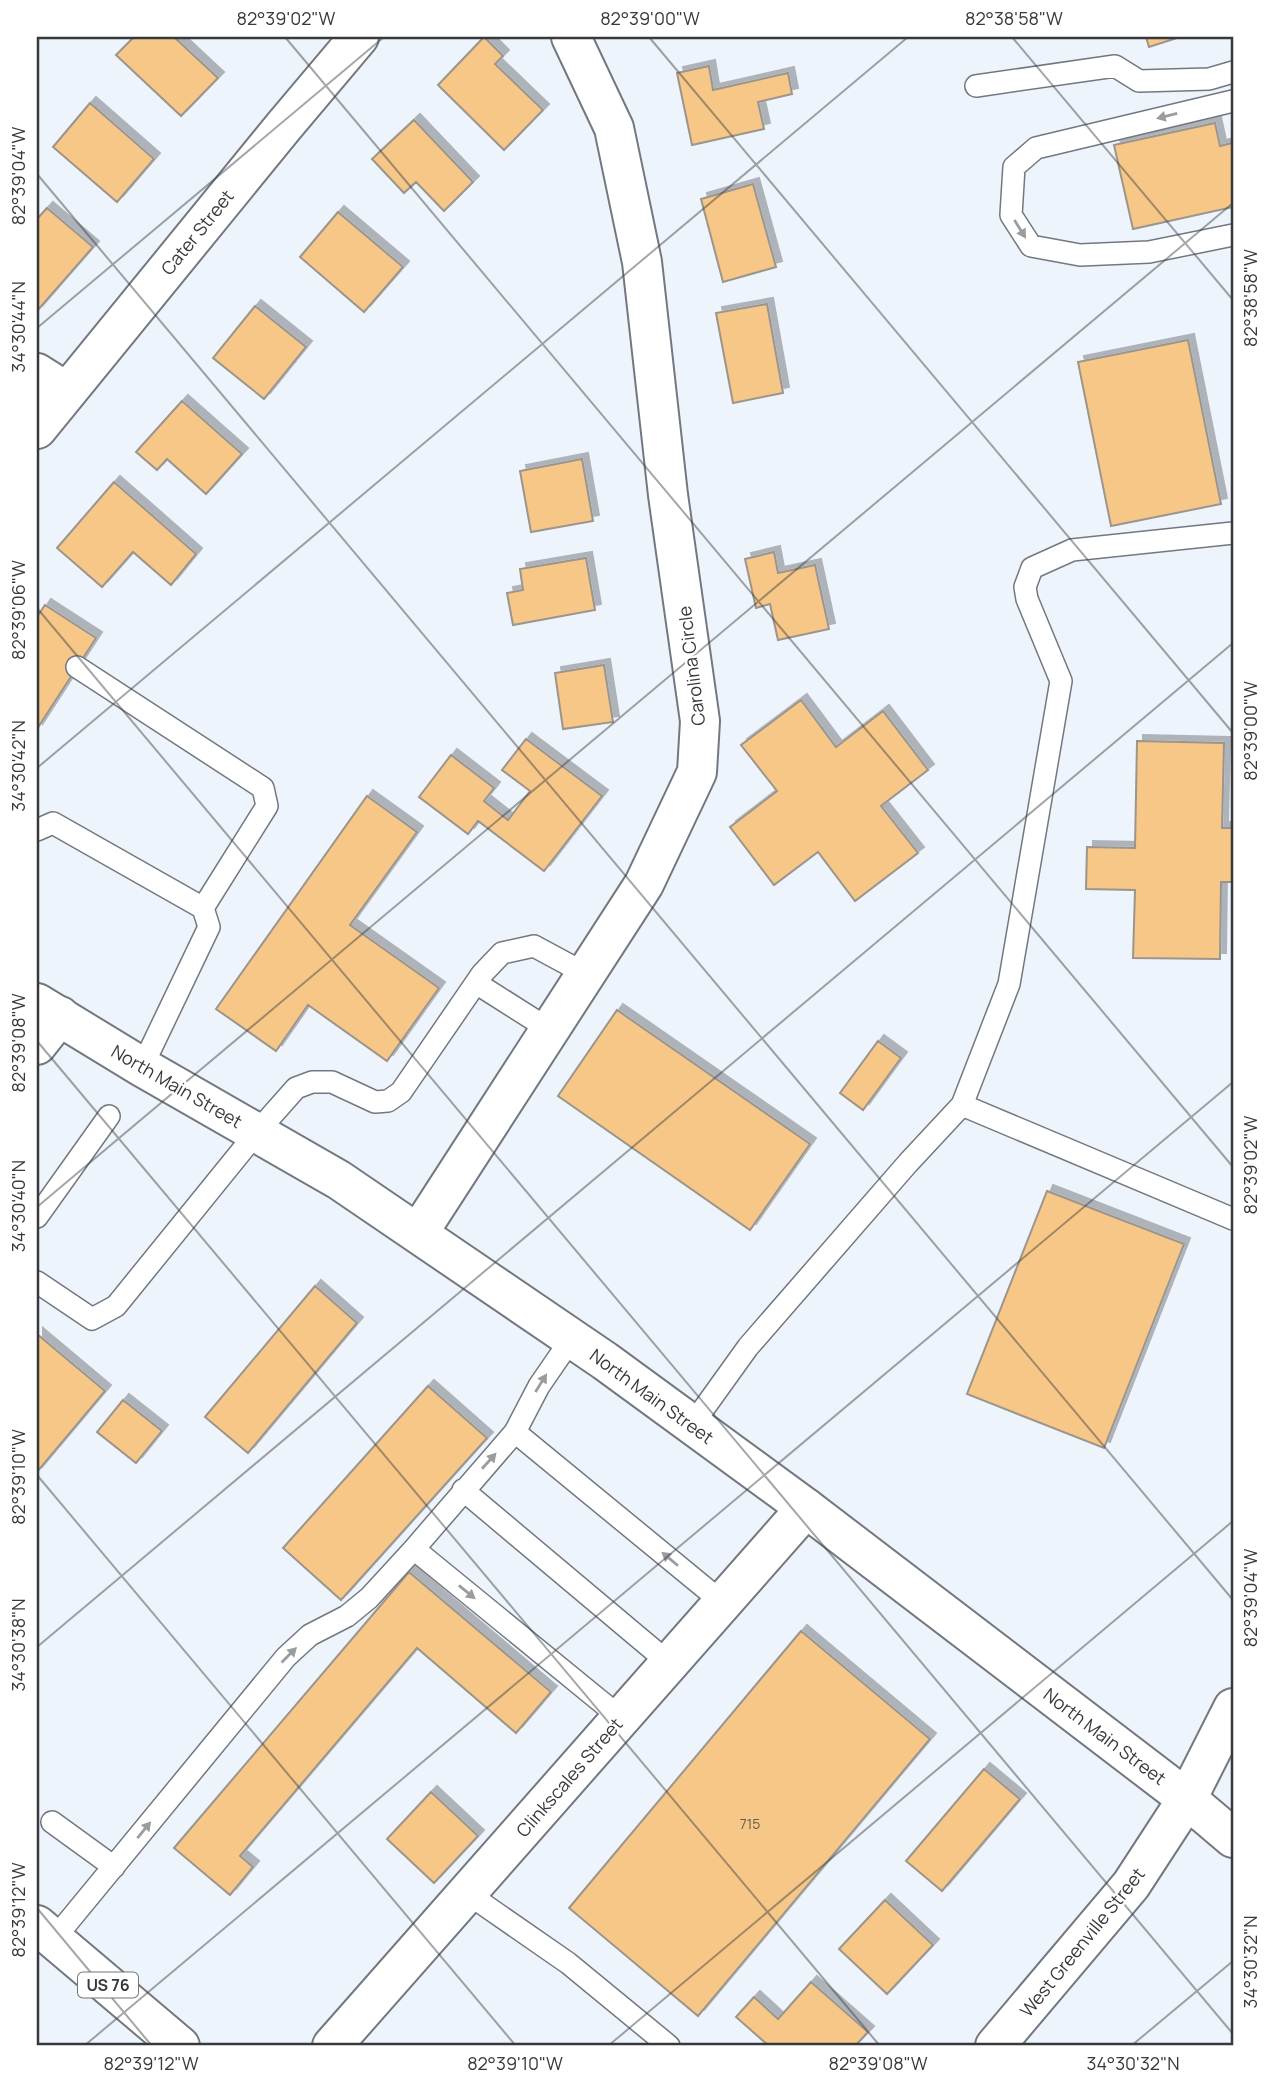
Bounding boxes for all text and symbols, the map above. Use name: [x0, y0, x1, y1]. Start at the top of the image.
text: 82°39'02"W: [237, 6, 336, 30]
text: 82°39'00"W: [600, 6, 700, 30]
text: 82°38'58"W: [965, 6, 1063, 30]
one-way arrow: [1156, 111, 1178, 122]
text: 82°39'04"W: [6, 126, 30, 225]
street label: Cater Street: [155, 184, 239, 280]
one-way arrow: [1014, 219, 1027, 238]
text: 82°38'58"W: [1238, 249, 1262, 347]
text: 34°30'44"N: [6, 281, 30, 373]
text: 82°39'06"W: [6, 560, 30, 660]
street label: Carolina Circle: [672, 605, 710, 727]
text: 82°39'00"W: [1238, 681, 1262, 781]
text: 34°30'42"N: [6, 720, 30, 812]
text: 82°39'08"W: [6, 993, 30, 1093]
street label: North Main Street: [107, 1039, 247, 1133]
text: 82°39'02"W: [1238, 1115, 1262, 1214]
text: 34°30'40"N: [6, 1160, 30, 1252]
street label: North Main Street: [585, 1343, 719, 1449]
one-way arrow: [535, 1374, 548, 1393]
text: 82°39'10"W: [6, 1429, 30, 1525]
one-way arrow: [481, 1452, 497, 1470]
text: 82°39'04"W: [1238, 1548, 1262, 1647]
one-way arrow: [661, 1552, 678, 1567]
one-way arrow: [458, 1584, 475, 1599]
text: 34°30'38"N: [6, 1598, 30, 1692]
one-way arrow: [281, 1647, 297, 1664]
street label: North Main Street: [1039, 1682, 1171, 1790]
street label: Clinkscales Street: [511, 1712, 627, 1842]
house number: 715: [740, 1814, 760, 1833]
one-way arrow: [136, 1821, 152, 1839]
text: 82°39'12"W: [6, 1862, 30, 1957]
street label: West Greenville Street: [1014, 1862, 1150, 2022]
text: 34°30'32"N: [1238, 1915, 1262, 2009]
road number: US 76: [78, 1972, 138, 1997]
text: 82°39'12"W: [104, 2051, 199, 2075]
text: 82°39'10"W: [467, 2051, 563, 2075]
text: 82°39'08"W: [828, 2051, 928, 2075]
text: 34°30'32"N: [1086, 2051, 1180, 2075]

